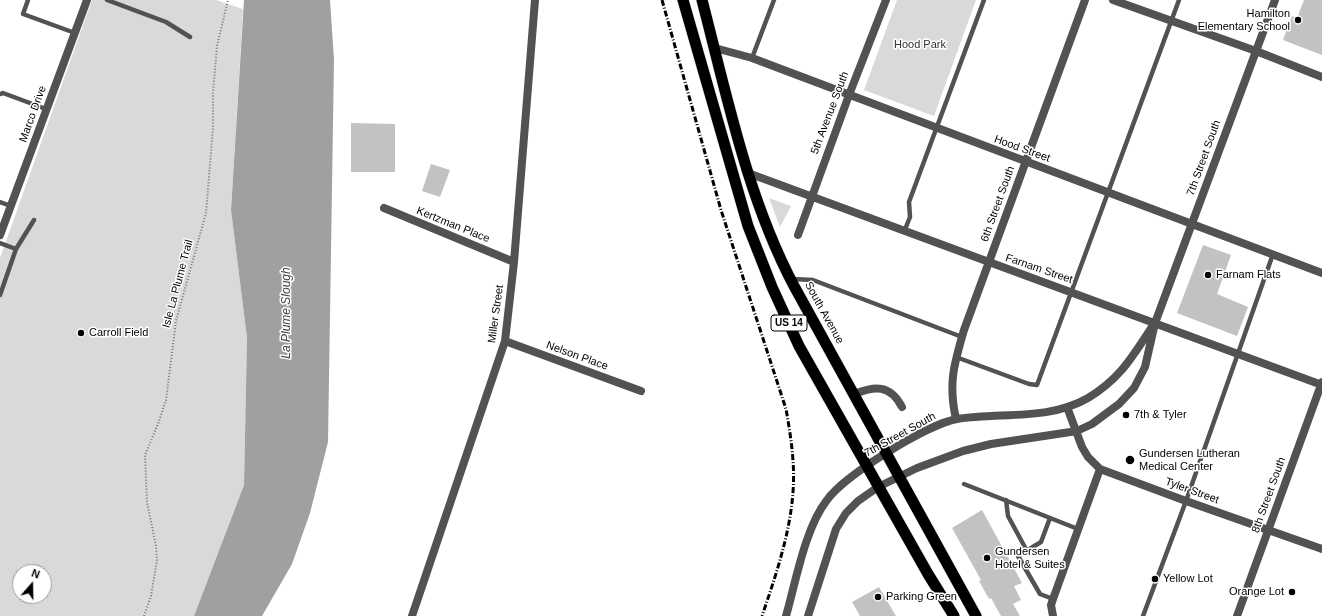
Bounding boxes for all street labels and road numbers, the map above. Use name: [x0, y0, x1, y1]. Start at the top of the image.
street label: 5th Avenue South: [808, 70, 852, 156]
street label: Marco Drive: [17, 84, 49, 144]
street label: 7th Street South: [1184, 118, 1224, 198]
street label: Hood Street: [992, 133, 1052, 165]
street label: 6th Street South: [978, 164, 1018, 244]
street label: Kertzman Place: [415, 204, 491, 246]
street label: Isle La Plume Trail: [160, 238, 196, 330]
street label: Farnam Street: [1004, 251, 1074, 287]
street label: South Avenue: [802, 280, 846, 346]
street label: Miller Street: [485, 284, 507, 344]
road number: US 14: [771, 315, 807, 331]
street label: Nelson Place: [544, 339, 610, 373]
street label: 7th Street South: [862, 410, 938, 460]
street label: 8th Street South: [1249, 455, 1289, 535]
street label: Tyler Street: [1163, 475, 1221, 507]

